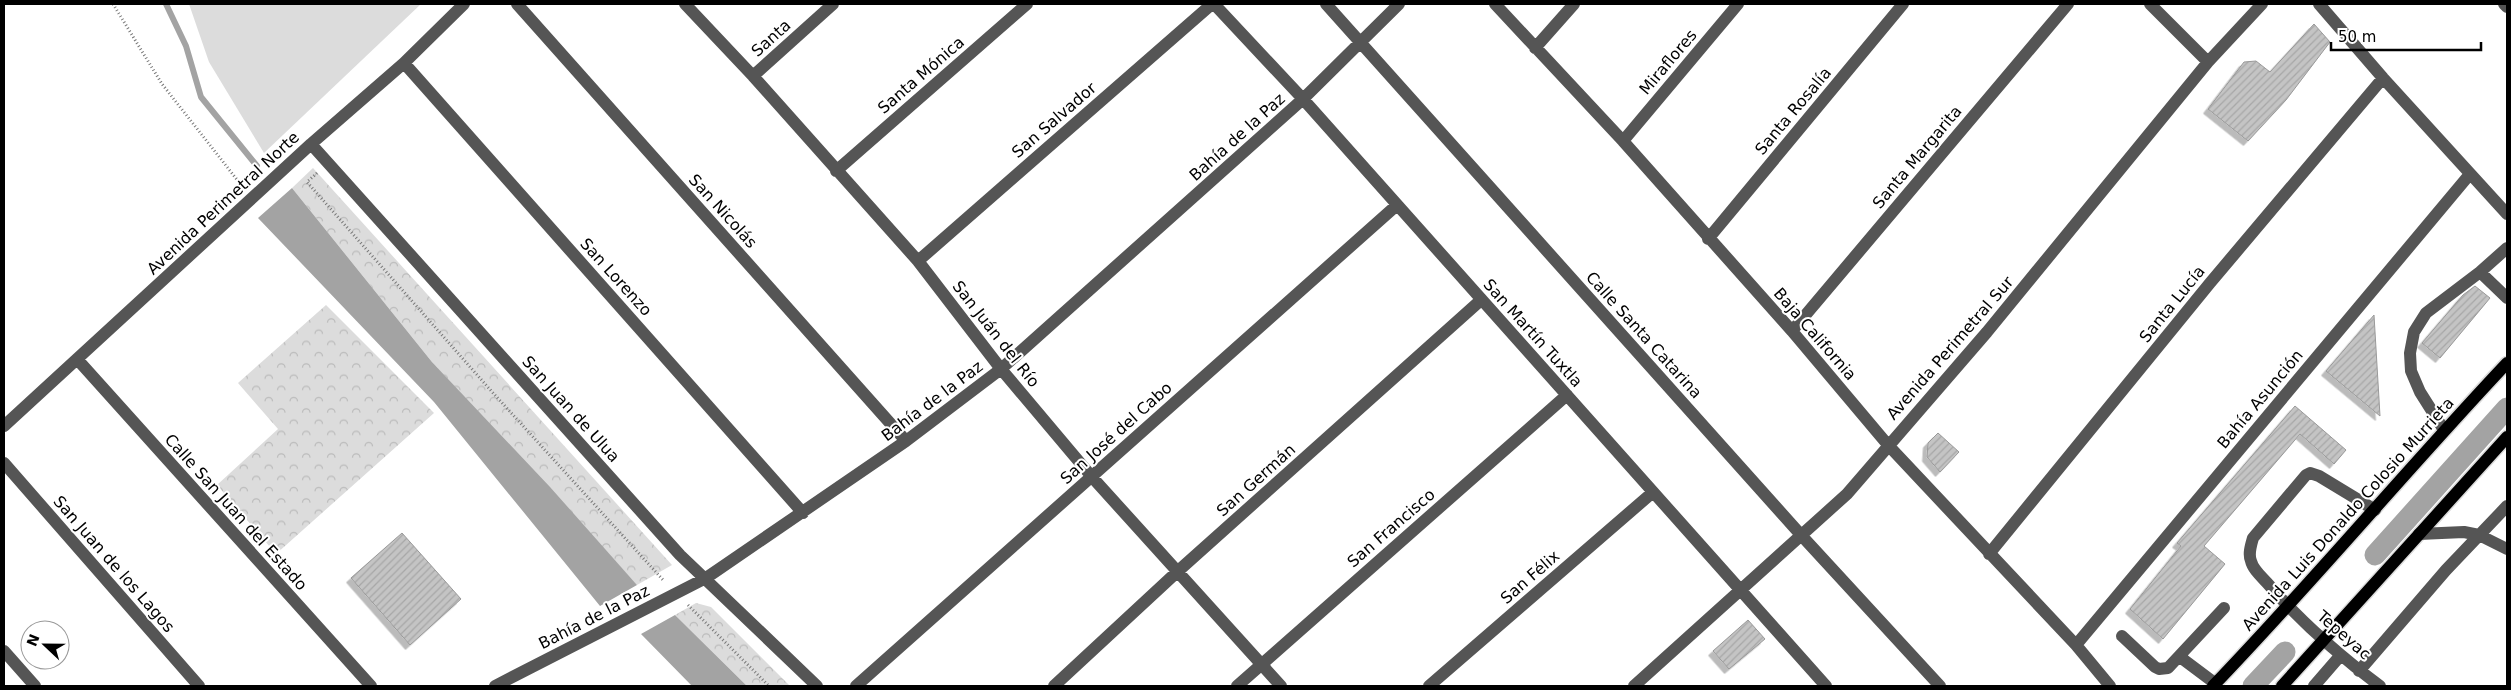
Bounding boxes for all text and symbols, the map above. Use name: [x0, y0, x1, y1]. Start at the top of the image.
street label: Santa: [747, 15, 795, 61]
scale bar: [2331, 20, 2481, 52]
street label: Miraflores: [1635, 26, 1701, 98]
text: 50 m: [2338, 28, 2376, 46]
street label: Santa Mónica: [874, 32, 968, 118]
street label: Santa Rosalía: [1751, 63, 1835, 159]
street label: San Salvador: [1008, 78, 1100, 162]
street label: Bahía de la Paz: [1185, 89, 1289, 185]
street label: Santa Margarita: [1869, 102, 1965, 212]
street label: Avenida Perimetral Norte: [143, 128, 303, 278]
street label: San Nicolás: [685, 170, 761, 252]
street label: San Lorenzo: [576, 234, 656, 320]
street label: Santa Lucía: [2135, 262, 2209, 346]
street label: Calle Santa Catarina: [1582, 268, 1706, 402]
street label: Avenida Perimetral Sur: [1883, 272, 2018, 423]
street label: San Martín Tuxtla: [1480, 275, 1586, 391]
street label: San Juán del Río: [949, 277, 1043, 391]
street label: Baja California: [1770, 284, 1860, 384]
street label: Bahía Asunción: [2213, 346, 2307, 452]
street label: San Juan de Ulua: [518, 352, 624, 466]
street label: Bahía de la Paz: [878, 357, 986, 445]
street label: San José del Cabo: [1056, 378, 1176, 488]
street label: Avenida Luis Donaldo Colosio Murrieta: [2238, 394, 2458, 634]
street label: Calle San Juan del Estado: [161, 430, 311, 594]
street label: San Germán: [1213, 440, 1299, 520]
street label: San Francisco: [1343, 485, 1439, 571]
street label: San Juan de los Lagos: [49, 492, 179, 636]
street label: San Félix: [1497, 546, 1563, 608]
street label: Bahía de la Paz: [535, 581, 653, 653]
street label: Tepeyac: [2312, 606, 2375, 663]
north arrow: [20, 620, 70, 670]
text: N: [23, 632, 43, 649]

